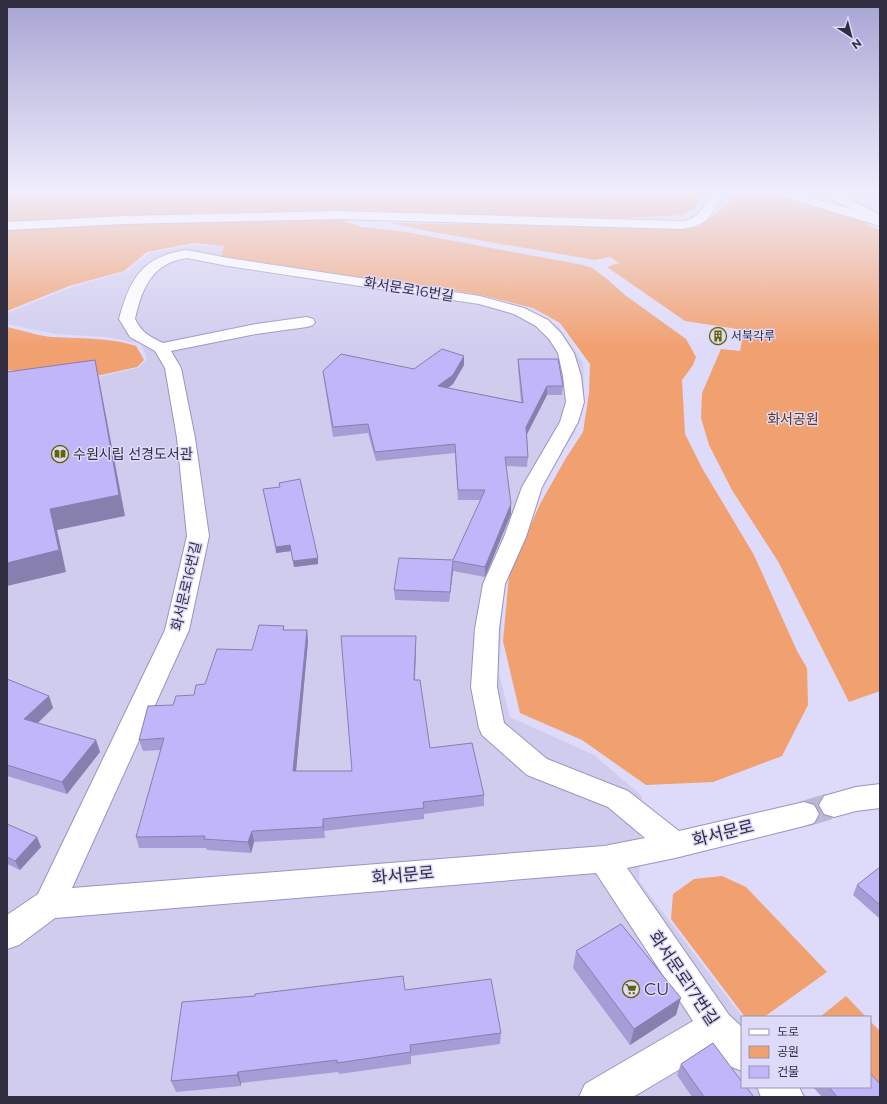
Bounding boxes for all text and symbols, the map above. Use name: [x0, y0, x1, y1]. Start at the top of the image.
north arrow: [831, 16, 871, 56]
text: N: [849, 36, 865, 52]
street label: 화서문로16번길: [363, 273, 455, 305]
building icon: 서북각루: [708, 326, 728, 346]
place label: 서북각루: [731, 328, 775, 343]
park label: 화서공원: [767, 410, 819, 428]
library icon: 수원시립 선경도서관: [50, 444, 70, 464]
place label: 수원시립 선경도서관: [73, 445, 193, 463]
street label: 화서문로16번길: [167, 540, 205, 632]
street label: 화서문로: [690, 816, 756, 850]
street label: 화서문로: [371, 862, 435, 888]
street label: 화서문로17번길: [645, 927, 723, 1029]
supermarket icon: CU: [621, 979, 641, 999]
place label: CU: [644, 979, 670, 999]
legend: [741, 1016, 871, 1088]
text: 도로: [777, 1024, 799, 1039]
text: 공원: [777, 1044, 799, 1059]
text: 건물: [777, 1064, 799, 1079]

